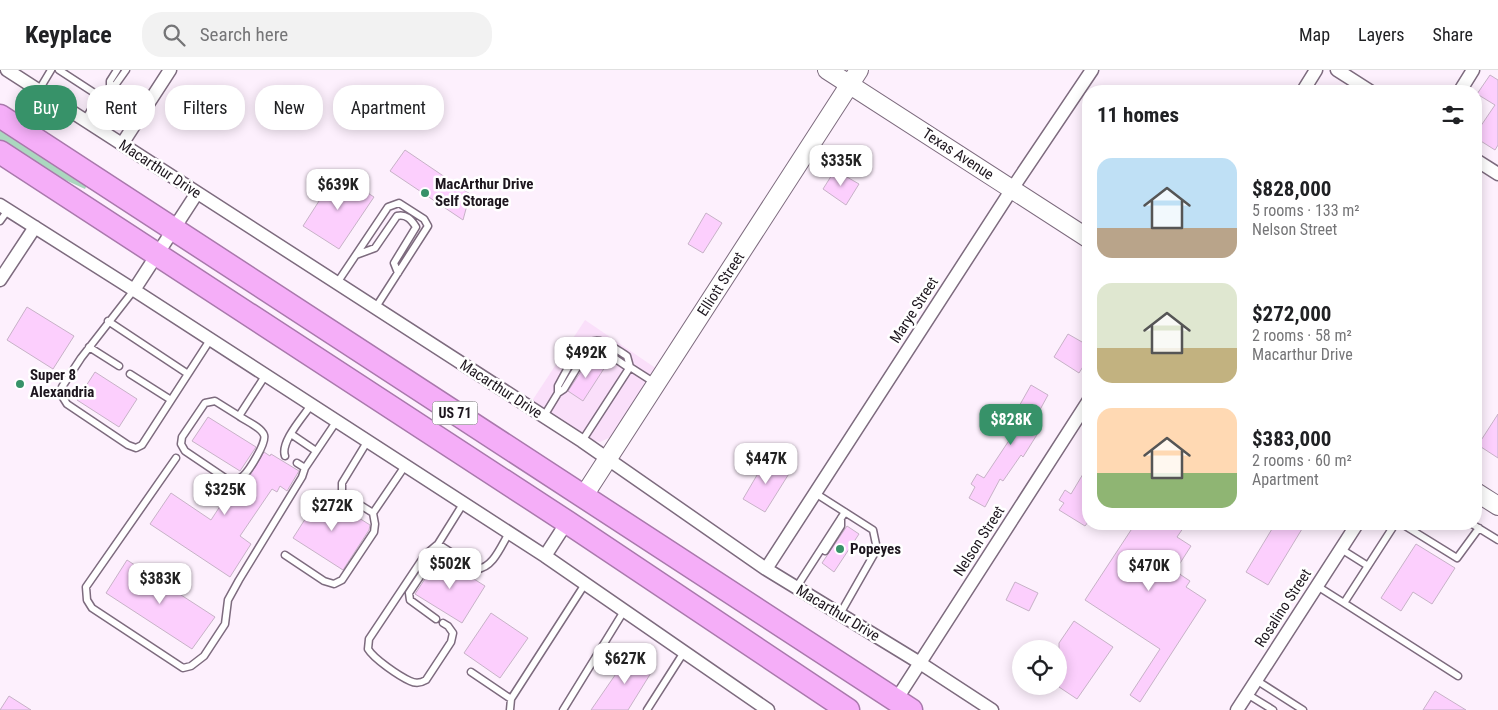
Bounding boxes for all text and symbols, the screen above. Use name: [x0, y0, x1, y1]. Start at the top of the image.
search box: [142, 12, 492, 57]
text: Keyplace: [25, 21, 112, 49]
icon: search: [160, 21, 188, 49]
text: Search here: [200, 23, 288, 46]
text: Map: [1299, 24, 1330, 45]
text: Layers: [1358, 24, 1405, 45]
text: Share: [1433, 24, 1473, 45]
chip: Buy: [15, 85, 77, 130]
chip: Rent: [87, 85, 155, 130]
chip: Filters: [165, 85, 245, 130]
chip: New: [255, 85, 323, 130]
chip: Apartment: [333, 85, 444, 130]
icon: filters: [1439, 101, 1467, 129]
text: 11 homes: [1097, 103, 1179, 127]
street label: Texas Avenue: [919, 124, 997, 184]
street label: Macarthur Drive: [115, 136, 205, 202]
pin: $335K: [806, 144, 876, 187]
text: $335K: [820, 151, 862, 170]
pin: $639K: [303, 168, 373, 211]
text: $639K: [317, 175, 359, 194]
place label: MacArthur Drive Self Storage: [435, 175, 533, 210]
text: $828,000: [1252, 177, 1331, 201]
icon: home: [1137, 178, 1197, 238]
marker: MacArthur Drive Self Storage: [419, 187, 431, 199]
text: 5 rooms · 133 m²: [1252, 201, 1360, 220]
text: Nelson Street: [1252, 220, 1337, 239]
street label: Elliott Street: [694, 249, 748, 319]
street label: Marye Street: [886, 274, 942, 346]
text: $272,000: [1252, 302, 1331, 326]
icon: home: [1137, 303, 1197, 363]
text: 2 rooms · 58 m²: [1252, 326, 1352, 345]
pin: $492K: [551, 336, 621, 379]
text: $492K: [565, 343, 607, 362]
text: Macarthur Drive: [1252, 345, 1353, 364]
street label: Macarthur Drive: [456, 356, 546, 422]
place label: Super 8 Alexandria: [30, 366, 94, 401]
marker: Super 8 Alexandria: [14, 378, 26, 390]
road number: US 71: [432, 402, 478, 424]
pin: $828K: [976, 404, 1046, 446]
text: $828K: [990, 410, 1032, 429]
text: $383,000: [1252, 427, 1331, 451]
icon: home: [1137, 428, 1197, 488]
pin: $447K: [731, 442, 801, 485]
text: $447K: [745, 449, 787, 468]
text: 2 rooms · 60 m²: [1252, 451, 1352, 470]
text: Apartment: [1252, 470, 1319, 489]
pin: $325K: [190, 474, 260, 516]
text: $325K: [204, 480, 246, 499]
pin: $272K: [297, 490, 367, 532]
text: $272K: [311, 496, 353, 515]
street label: Nelson Street: [950, 503, 1008, 579]
place label: Popeyes: [850, 540, 901, 558]
marker: Popeyes: [834, 543, 846, 555]
pin: $502K: [415, 548, 485, 590]
pin: $470K: [1114, 550, 1184, 592]
text: $502K: [429, 554, 471, 573]
text: $470K: [1128, 556, 1170, 575]
pin: $383K: [125, 562, 195, 605]
street label: Rosalino Street: [1251, 565, 1315, 651]
text: $383K: [139, 569, 181, 588]
street label: Macarthur Drive: [793, 581, 883, 645]
map controls: [1012, 640, 1067, 695]
button: locate: [1012, 640, 1067, 695]
pin: $627K: [590, 642, 660, 685]
text: $627K: [604, 649, 646, 668]

